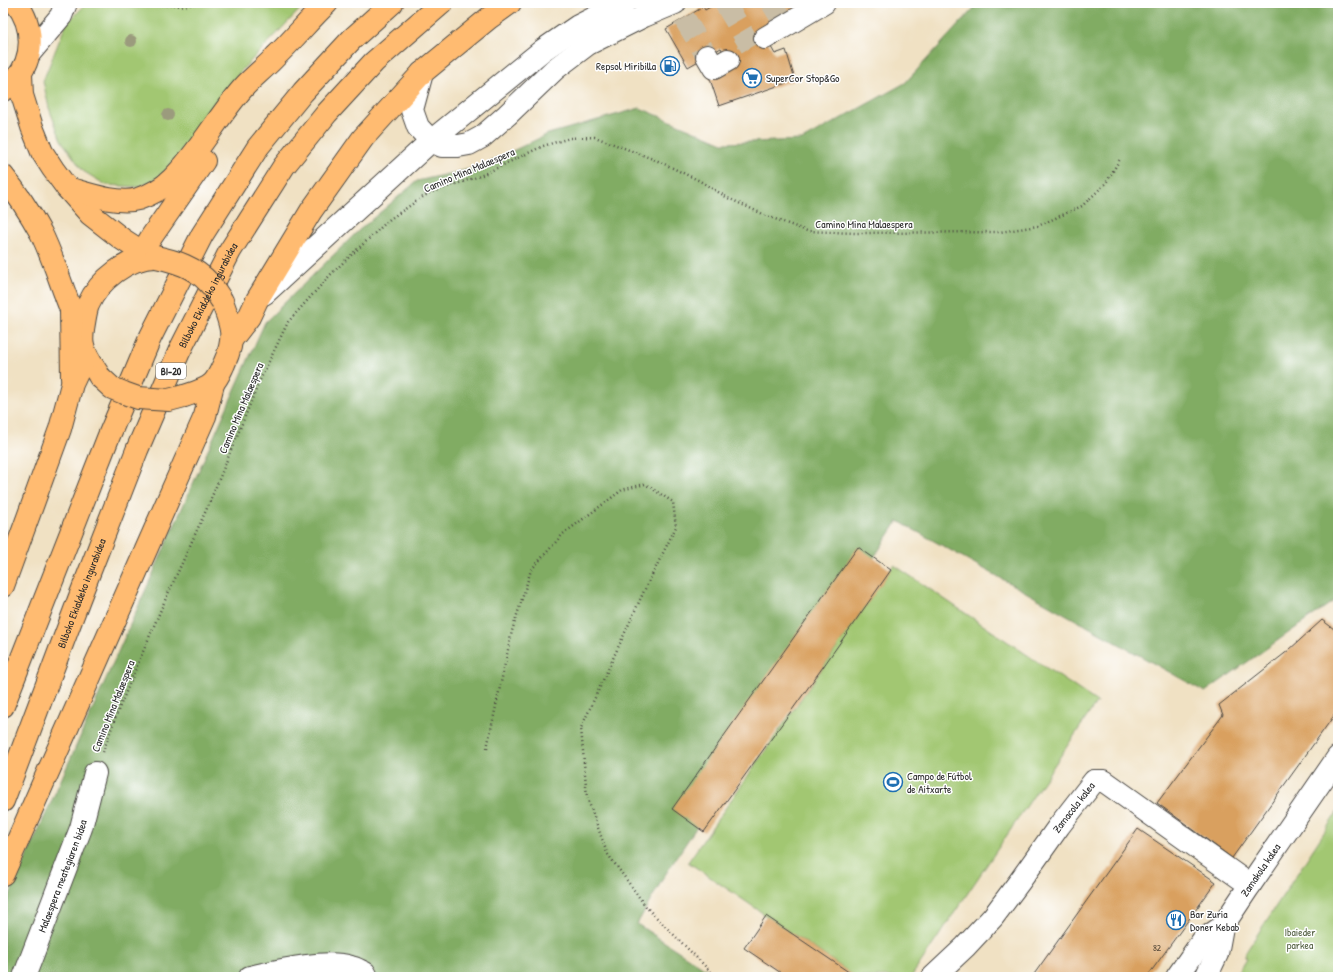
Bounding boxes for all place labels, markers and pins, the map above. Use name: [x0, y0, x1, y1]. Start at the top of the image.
fuel station icon: Repsol Miribilla: [659, 55, 681, 77]
place label: Repsol Miribilla: [596, 59, 657, 73]
supermarket icon: SuperCor Stop&Go: [741, 67, 763, 89]
place label: SuperCor Stop&Go: [766, 71, 840, 85]
place label: Campo de Fútbol de Aitxarte: [907, 769, 972, 796]
sports icon: Campo de Fútbol de Aitxarte: [882, 771, 904, 793]
place label: Bar Zuria Doner Kebab: [1190, 907, 1240, 934]
restaurant icon: Bar Zuria Doner Kebab: [1165, 909, 1187, 931]

